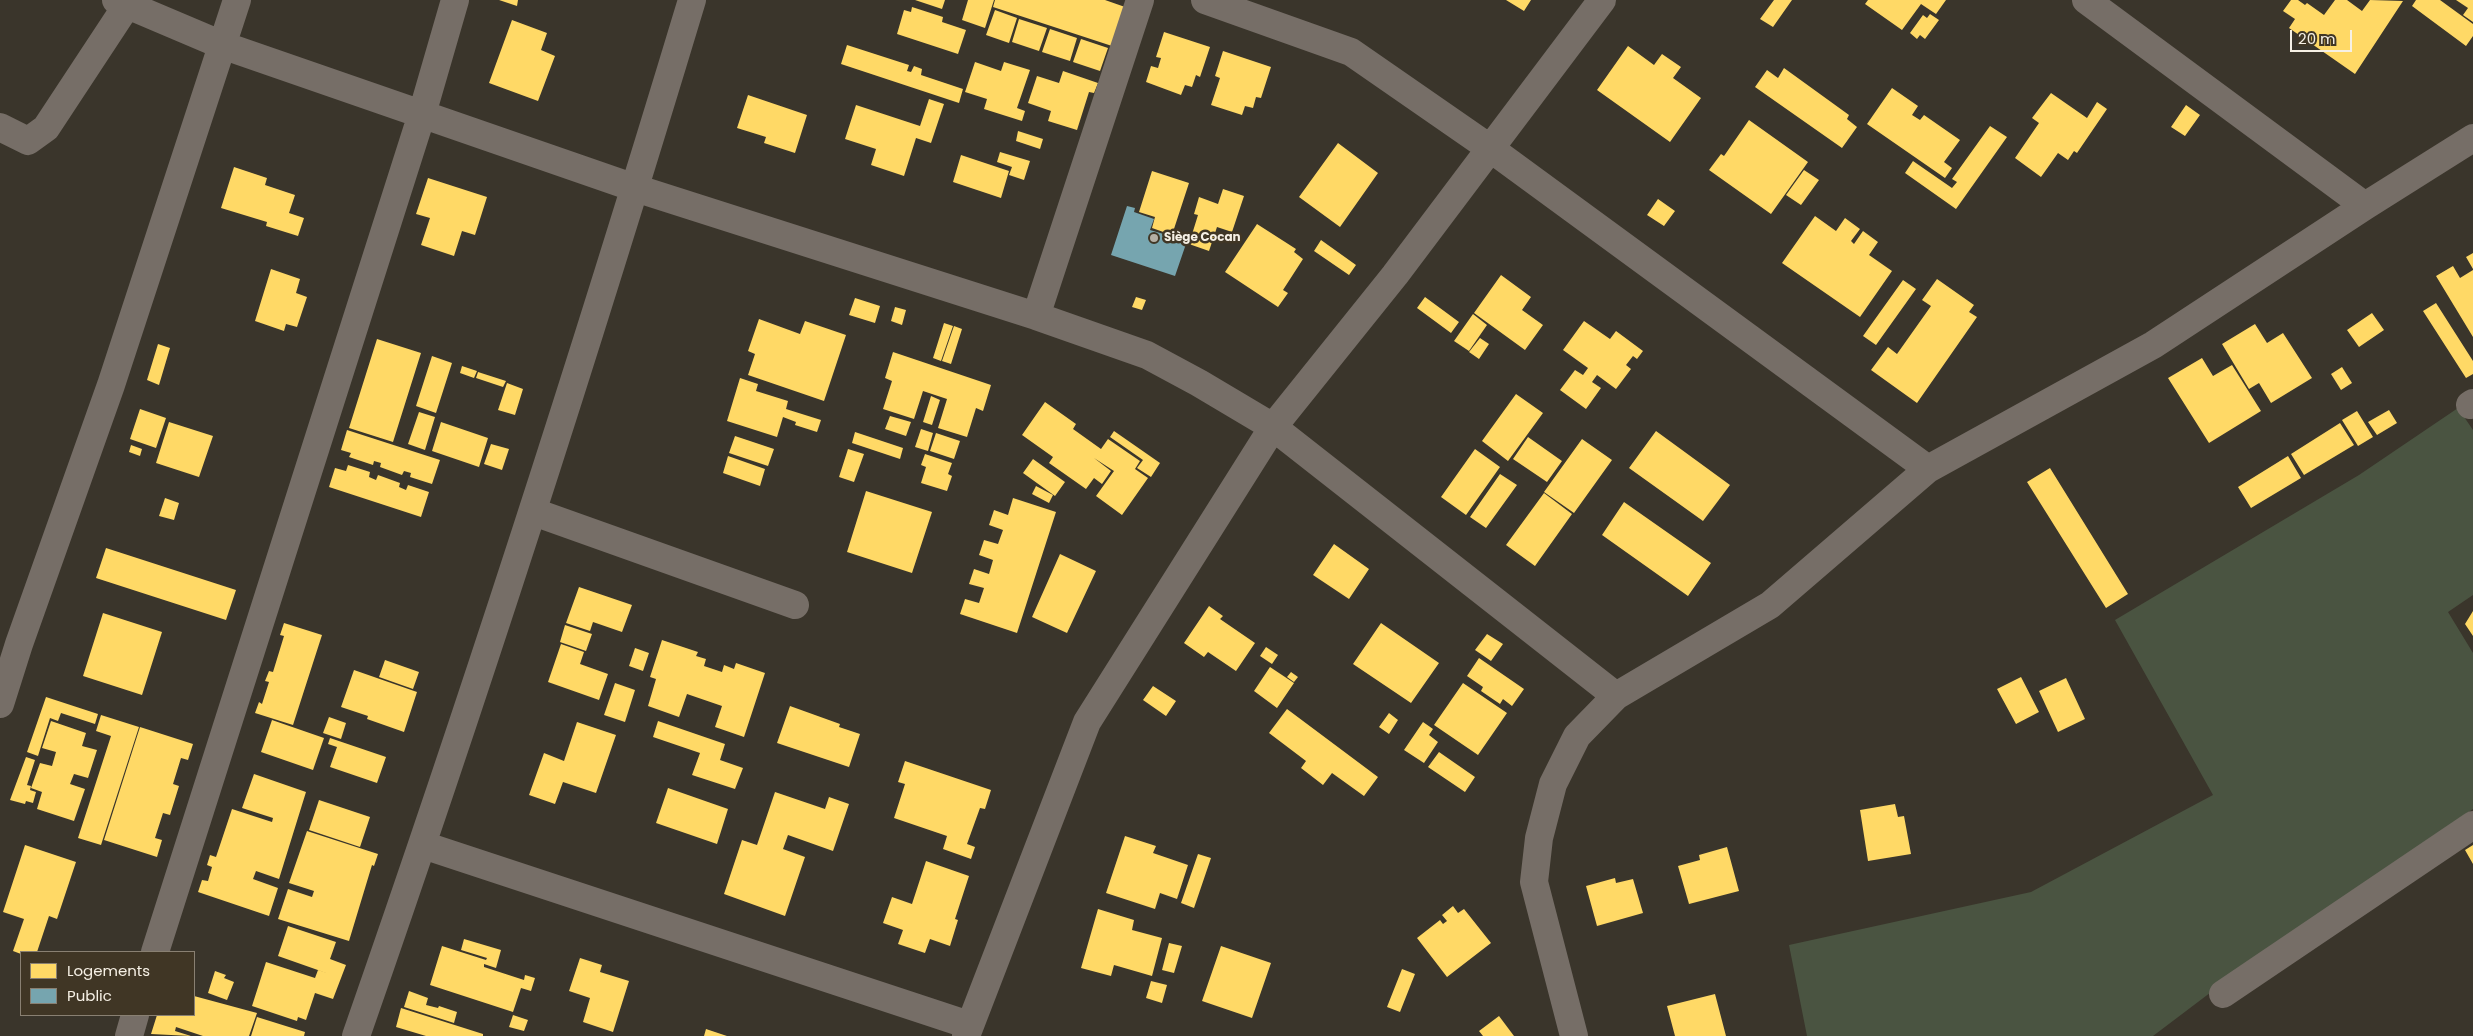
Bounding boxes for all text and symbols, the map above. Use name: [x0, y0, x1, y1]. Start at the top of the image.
scale bar: [2293, 20, 2356, 52]
text: 20 m: [2298, 28, 2336, 49]
place label: Siège Cocan: [1164, 231, 1241, 245]
marker: Siège Cocan: [1148, 232, 1160, 244]
legend: [20, 951, 195, 1016]
text: Logements: [67, 960, 150, 981]
text: Public: [67, 985, 112, 1006]

